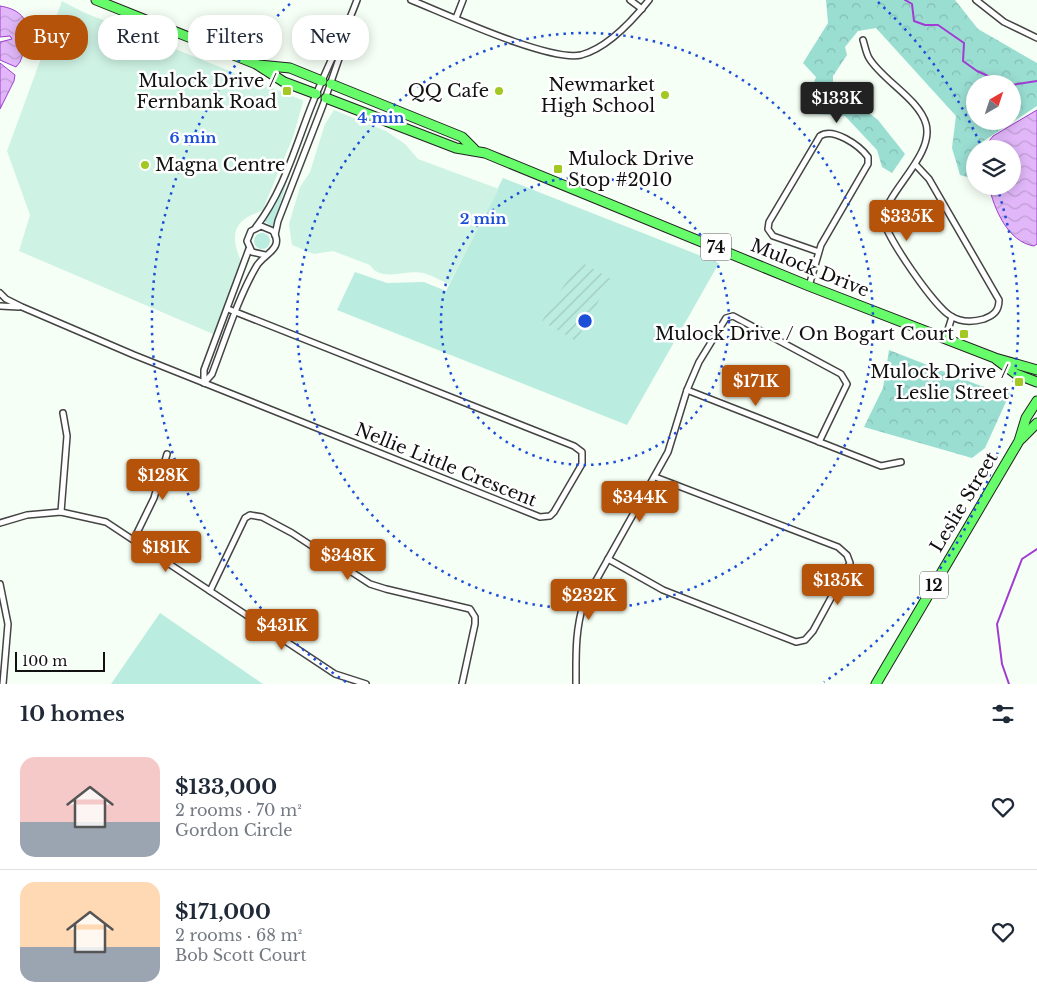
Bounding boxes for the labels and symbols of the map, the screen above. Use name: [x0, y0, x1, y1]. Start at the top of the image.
place label: Mulock Drive / Fernbank Road: [136, 70, 277, 113]
place label: Newmarket High School: [541, 74, 655, 117]
north arrow: [966, 75, 1021, 130]
place label: QQ Cafe: [408, 80, 489, 102]
pin: $133K: [802, 82, 872, 124]
marker: Mulock Drive / Fernbank Road: [281, 85, 293, 97]
marker: QQ Cafe: [493, 85, 505, 97]
marker: Newmarket High School: [659, 89, 671, 101]
text: 4 min: [358, 108, 405, 127]
text: 6 min: [169, 128, 217, 147]
place label: Mulock Drive Stop #2010: [568, 148, 694, 191]
place label: Magna Centre: [155, 154, 285, 176]
marker: Magna Centre: [139, 159, 151, 171]
marker: Mulock Drive Stop #2010: [552, 163, 564, 175]
pin: $335K: [872, 200, 942, 242]
text: 2 min: [460, 209, 506, 228]
road number: 74: [701, 233, 731, 260]
street label: Mulock Drive: [747, 234, 873, 302]
centre of rings: [576, 312, 594, 330]
place label: Mulock Drive / On Bogart Court: [655, 323, 954, 345]
marker: Mulock Drive / On Bogart Court: [958, 328, 970, 340]
place label: Mulock Drive / Leslie Street: [870, 361, 1009, 404]
pin: $171K: [721, 364, 791, 407]
marker: Mulock Drive / Leslie Street: [1013, 376, 1025, 388]
street label: Nellie Little Crescent: [352, 418, 540, 512]
street label: Leslie Street: [925, 448, 1003, 556]
pin: $128K: [128, 458, 198, 501]
pin: $344K: [605, 480, 675, 523]
pin: $181K: [131, 530, 201, 573]
pin: $348K: [313, 538, 383, 581]
pin: $135K: [803, 564, 873, 606]
road number: 12: [920, 572, 948, 598]
pin: $232K: [554, 578, 624, 621]
pin: $431K: [247, 608, 317, 651]
scale bar: [15, 649, 105, 672]

